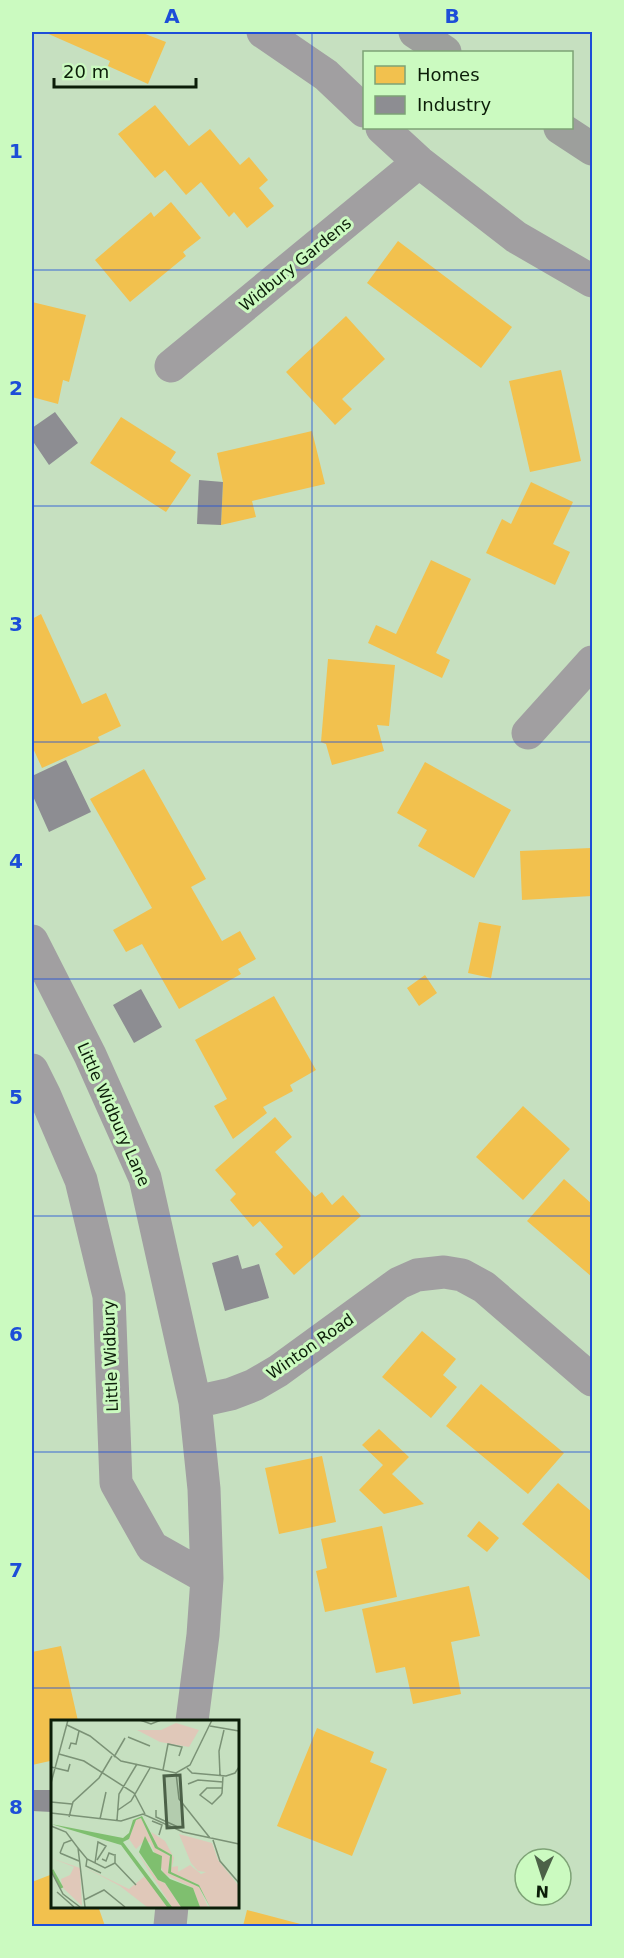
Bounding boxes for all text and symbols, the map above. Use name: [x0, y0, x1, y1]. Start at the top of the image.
text: A: [164, 4, 180, 28]
text: B: [444, 4, 460, 28]
scale bar: [54, 51, 196, 89]
legend: [363, 51, 573, 129]
text: 20 m: [63, 61, 109, 82]
text: Homes: [417, 64, 480, 85]
text: Industry: [417, 94, 491, 115]
text: 1: [9, 139, 23, 163]
street label: Widbury Gardens: [236, 213, 355, 315]
text: 2: [9, 376, 23, 400]
text: 3: [9, 612, 23, 636]
text: 4: [9, 849, 23, 873]
street label: Little Widbury Lane: [73, 1039, 154, 1189]
text: 5: [9, 1085, 23, 1109]
street label: Little Widbury: [99, 1300, 122, 1412]
street label: Winton Road: [263, 1310, 357, 1383]
text: 6: [9, 1322, 23, 1346]
text: 7: [9, 1558, 23, 1582]
inset map: [51, 1720, 238, 1907]
text: 8: [9, 1795, 23, 1819]
north arrow: [513, 1847, 573, 1907]
text: N: [535, 1882, 549, 1901]

